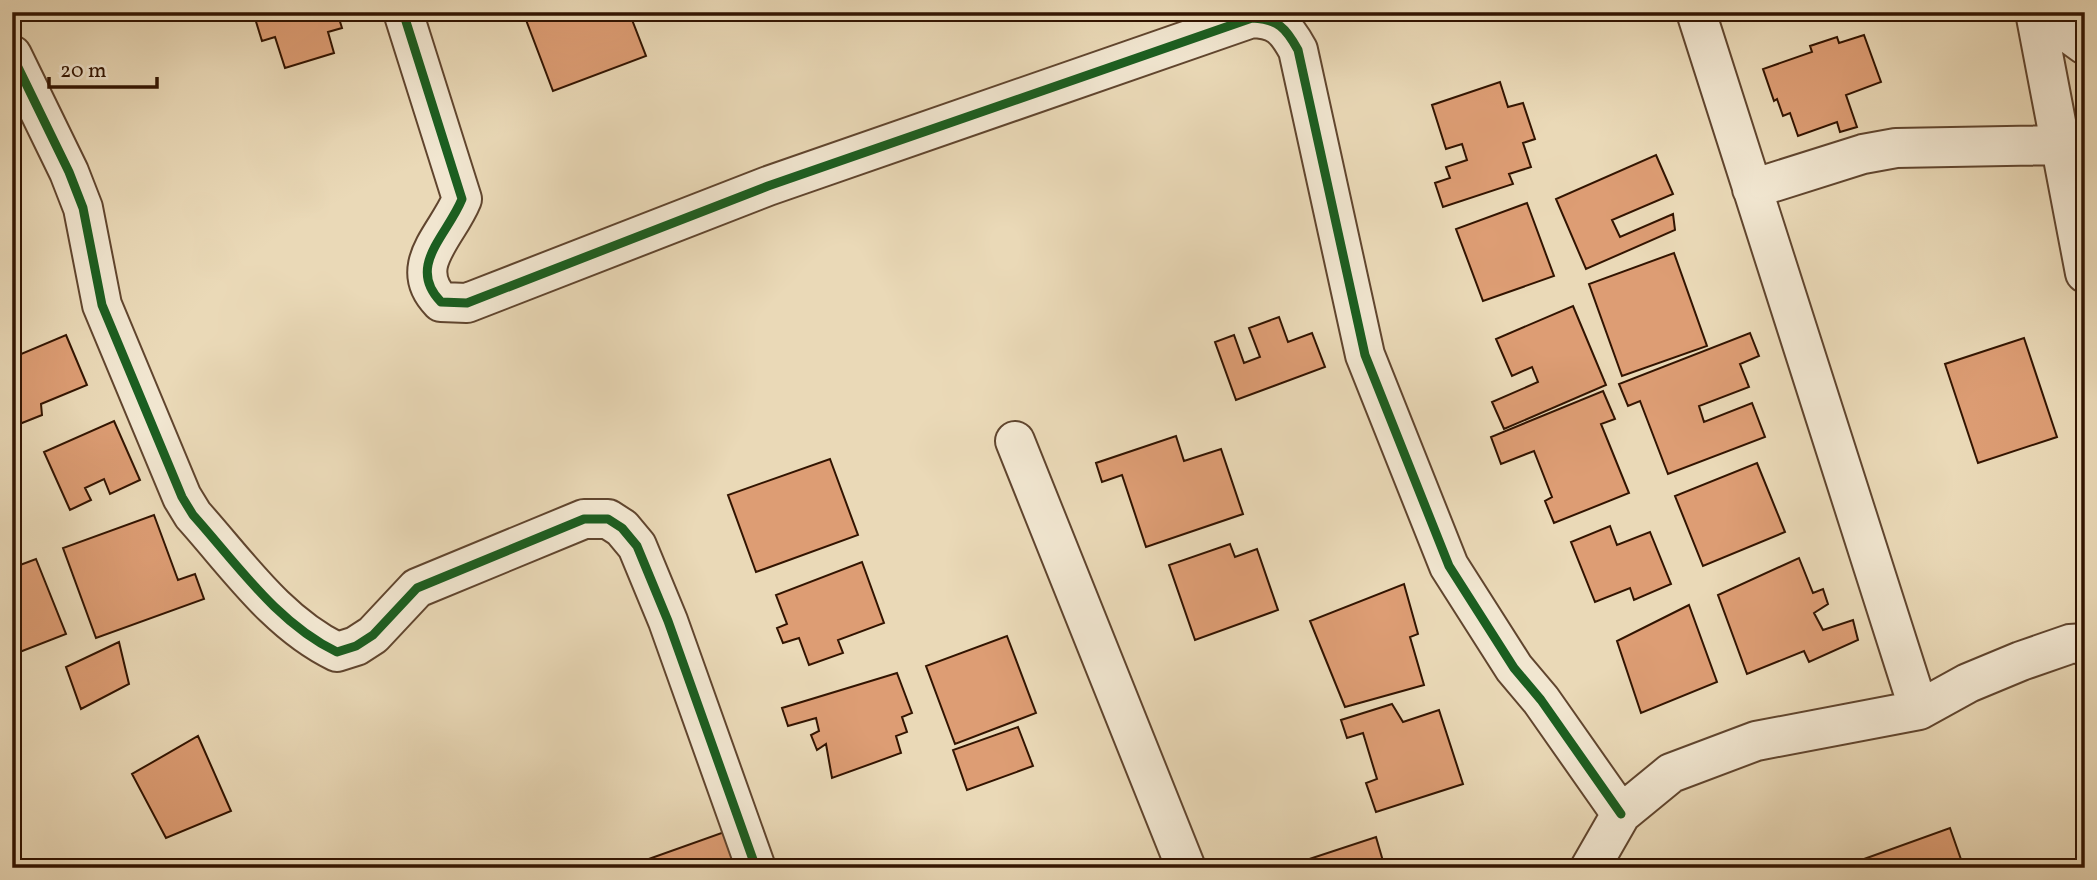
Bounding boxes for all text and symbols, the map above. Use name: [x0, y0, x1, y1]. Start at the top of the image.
scale bar: [49, 46, 158, 90]
text: 20 m: [60, 57, 106, 86]

